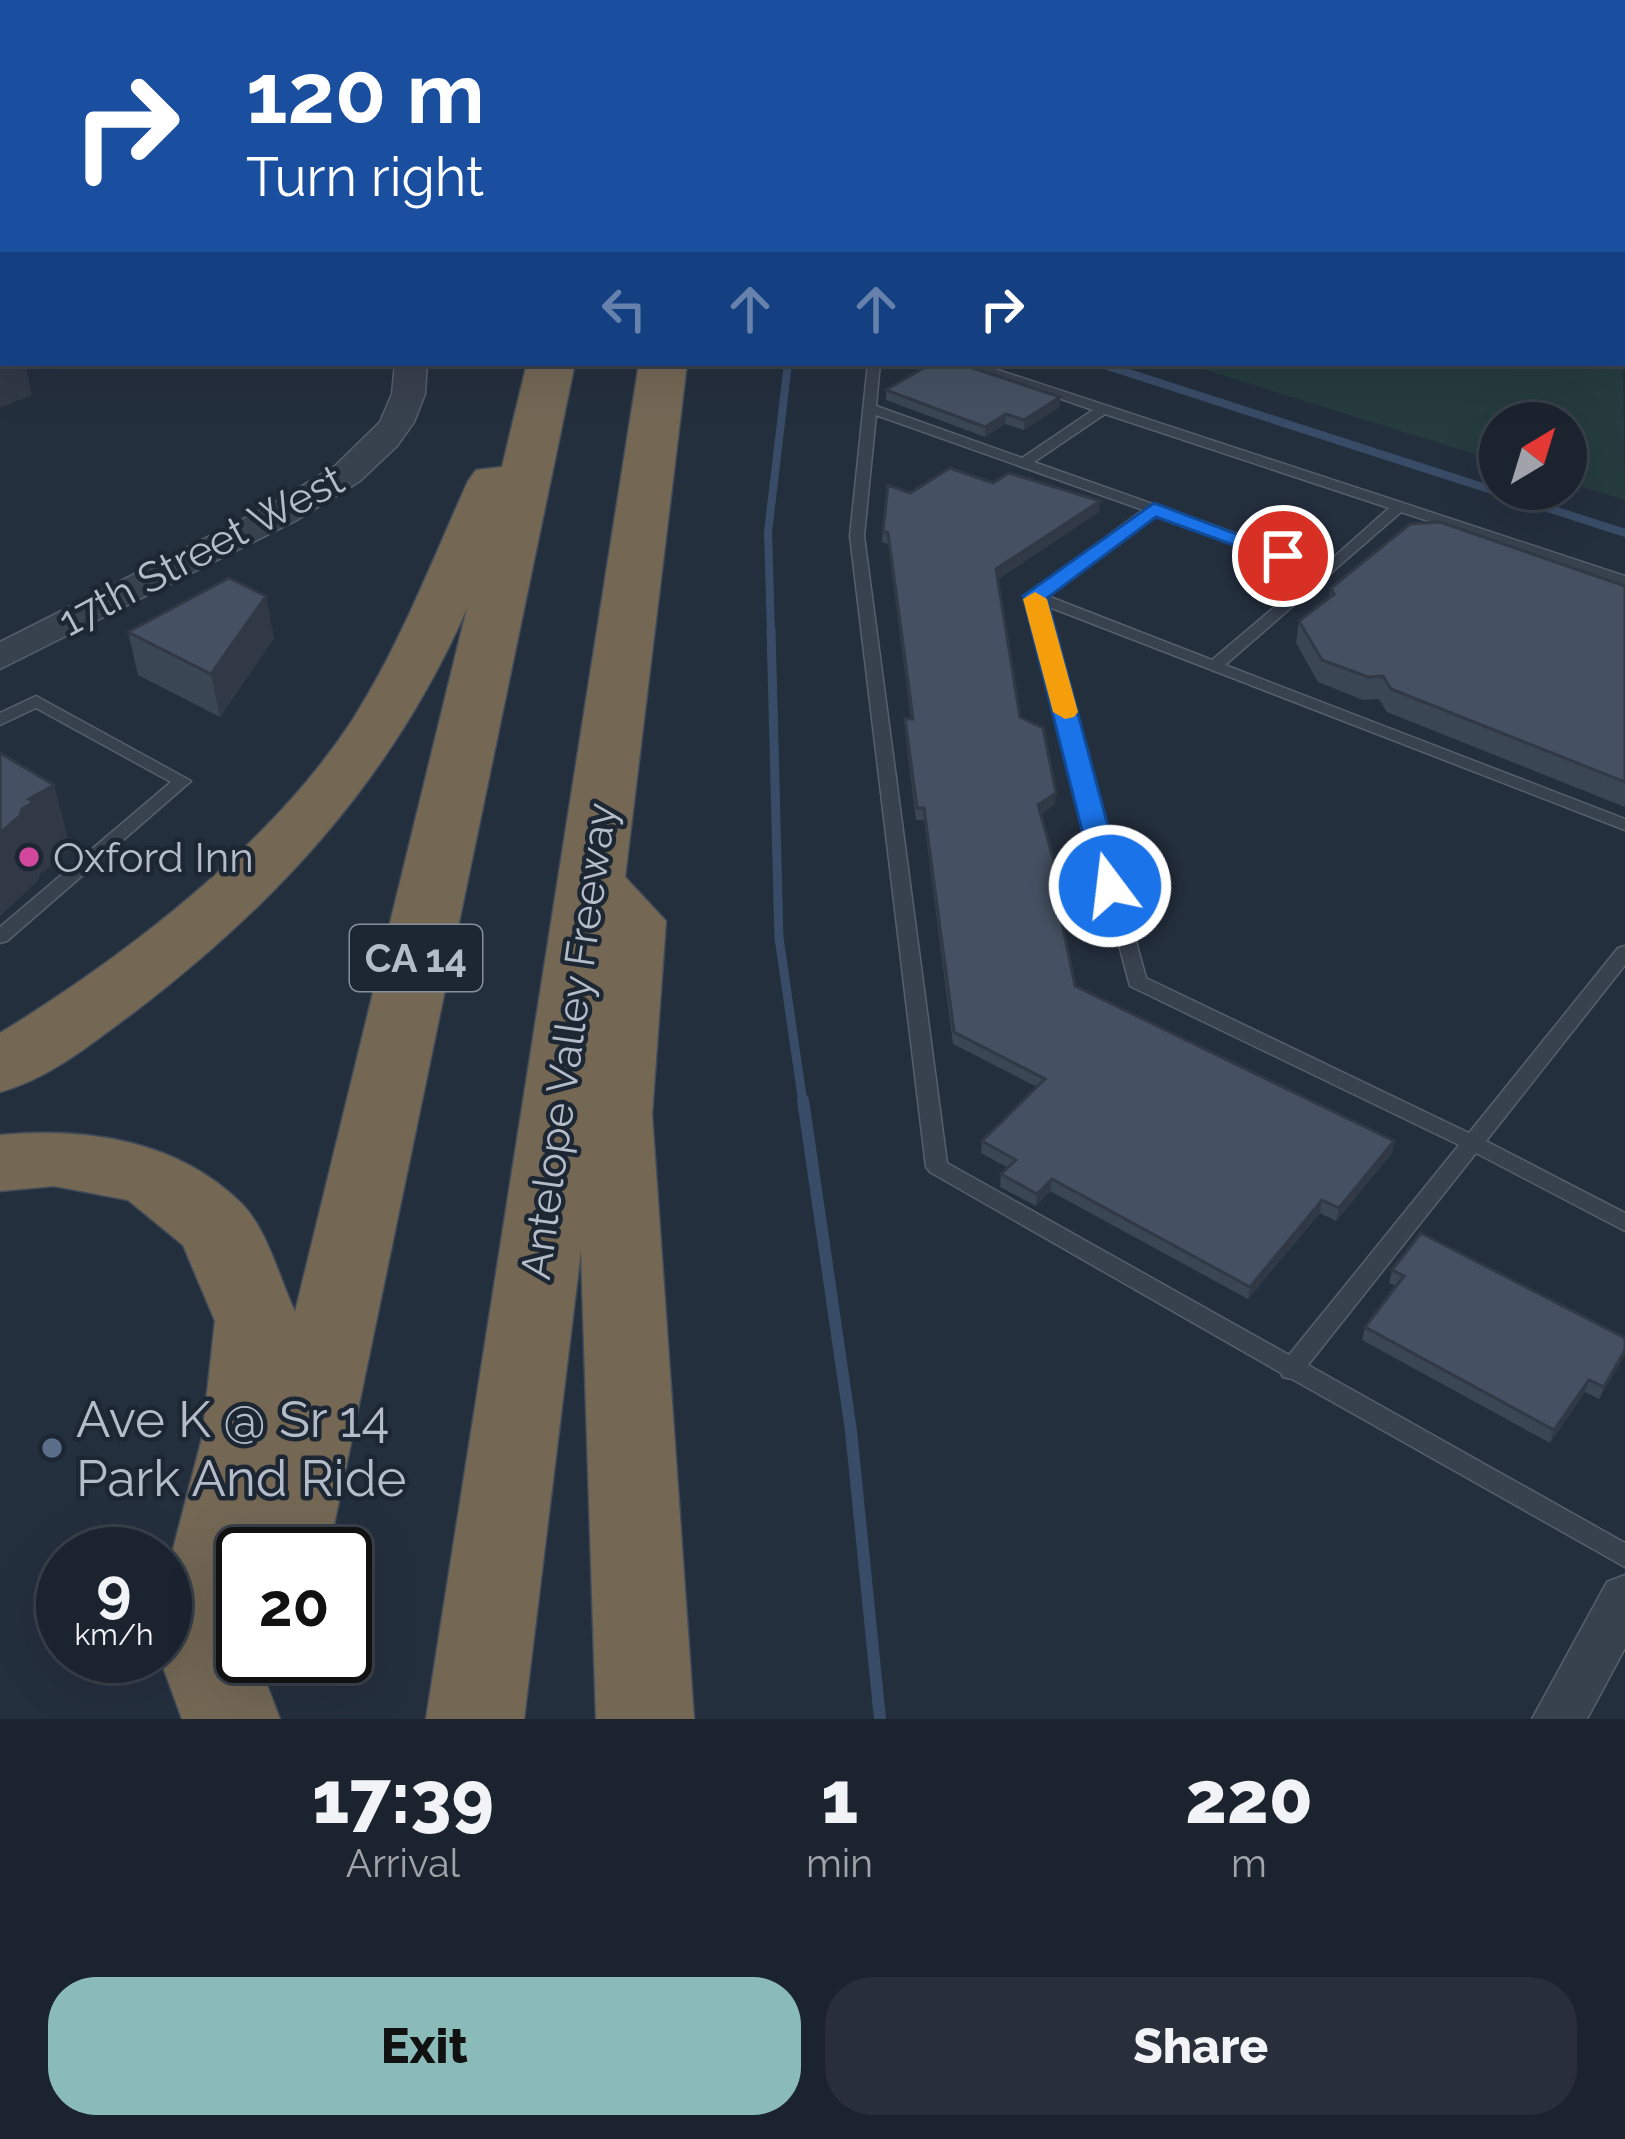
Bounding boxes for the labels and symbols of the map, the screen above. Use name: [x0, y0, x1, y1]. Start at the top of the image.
north arrow: [1479, 402, 1587, 510]
street label: 17th Street West: [51, 455, 352, 646]
pin: [1232, 505, 1334, 607]
street label: Antelope Valley Freeway: [511, 800, 626, 1282]
position arrow: [1047, 823, 1173, 949]
place label: Oxford Inn: [53, 833, 254, 882]
marker: Oxford Inn: [16, 844, 42, 870]
road number: CA 14: [350, 925, 482, 991]
place label: Ave K @ Sr 14 Park And Ride: [76, 1389, 406, 1508]
marker: Ave K @ Sr 14 Park And Ride: [39, 1435, 65, 1461]
speed limit sign: 20: [216, 1527, 372, 1683]

